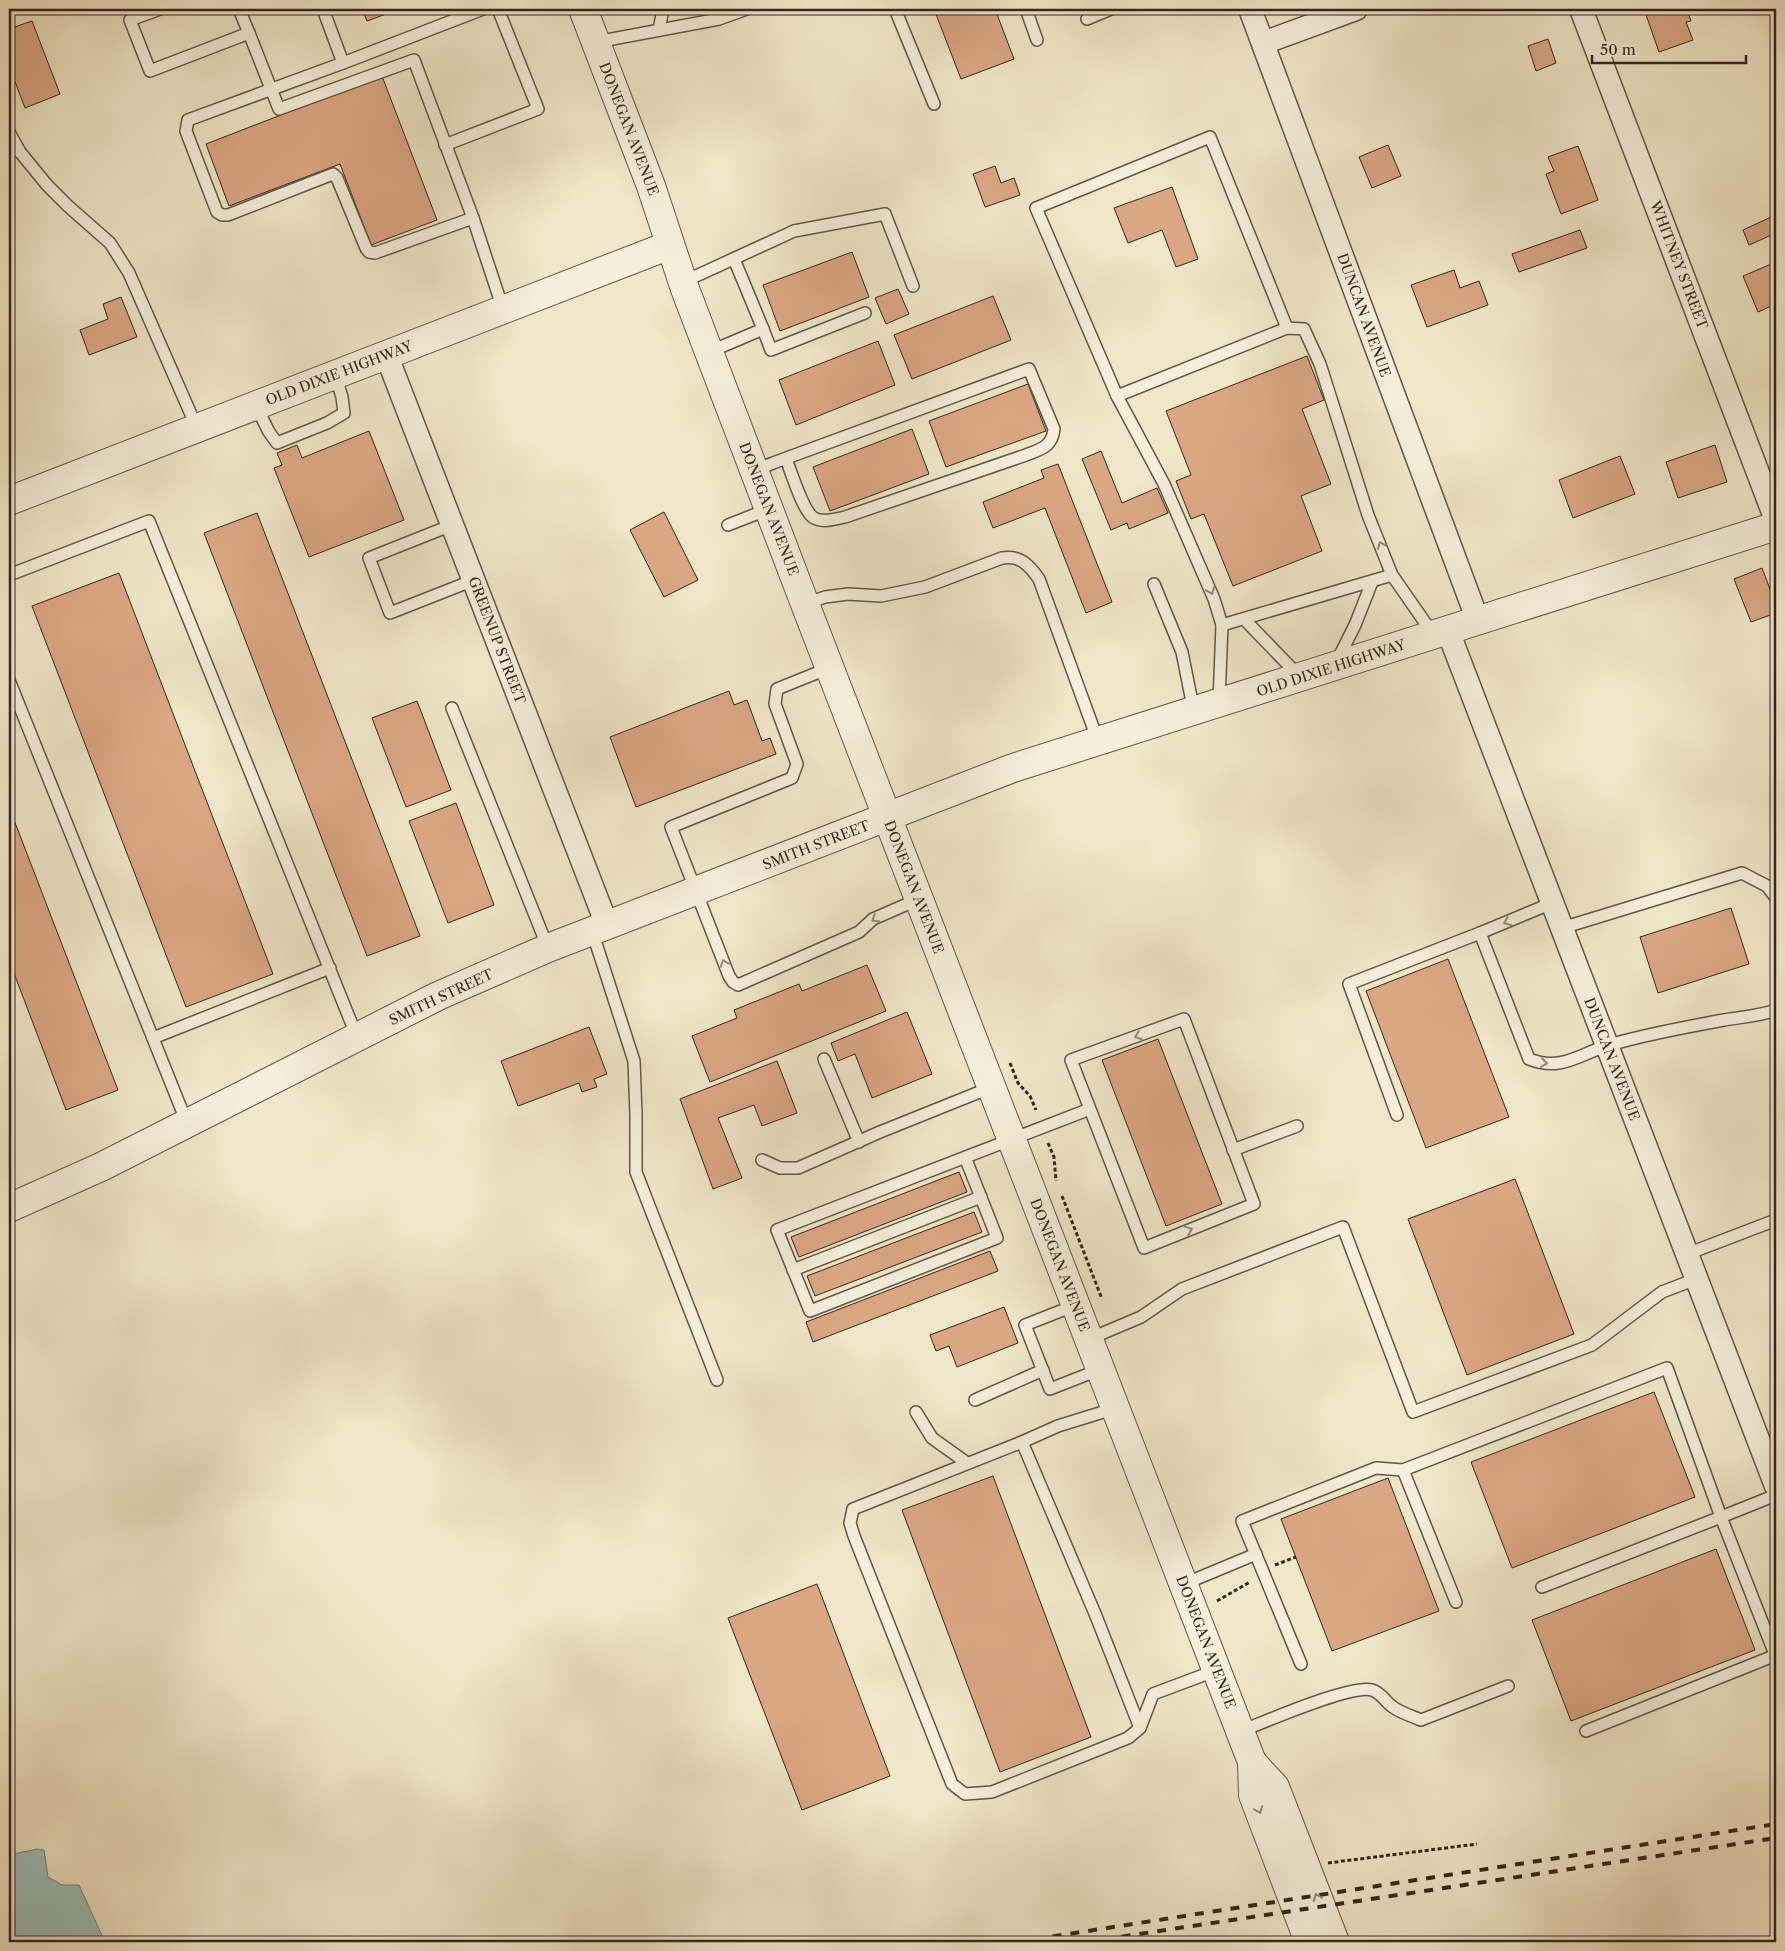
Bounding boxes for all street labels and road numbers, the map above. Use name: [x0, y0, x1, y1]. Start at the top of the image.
street label: DONEGAN AVENUE: [595, 60, 663, 198]
street label: WHITNEY STREET: [1646, 197, 1712, 332]
street label: DUNCAN AVENUE: [1333, 251, 1395, 379]
street label: OLD DIXIE HIGHWAY: [263, 336, 416, 409]
street label: DONEGAN AVENUE: [735, 440, 803, 578]
street label: GREENUP STREET: [464, 574, 530, 707]
street label: OLD DIXIE HIGHWAY: [1254, 635, 1409, 701]
street label: SMITH STREET: [760, 816, 872, 874]
street label: DONEGAN AVENUE: [880, 818, 948, 956]
street label: SMITH STREET: [386, 965, 496, 1029]
street label: DUNCAN AVENUE: [1580, 995, 1644, 1123]
street label: DONEGAN AVENUE: [1026, 1196, 1094, 1334]
street label: DONEGAN AVENUE: [1172, 1573, 1240, 1711]

